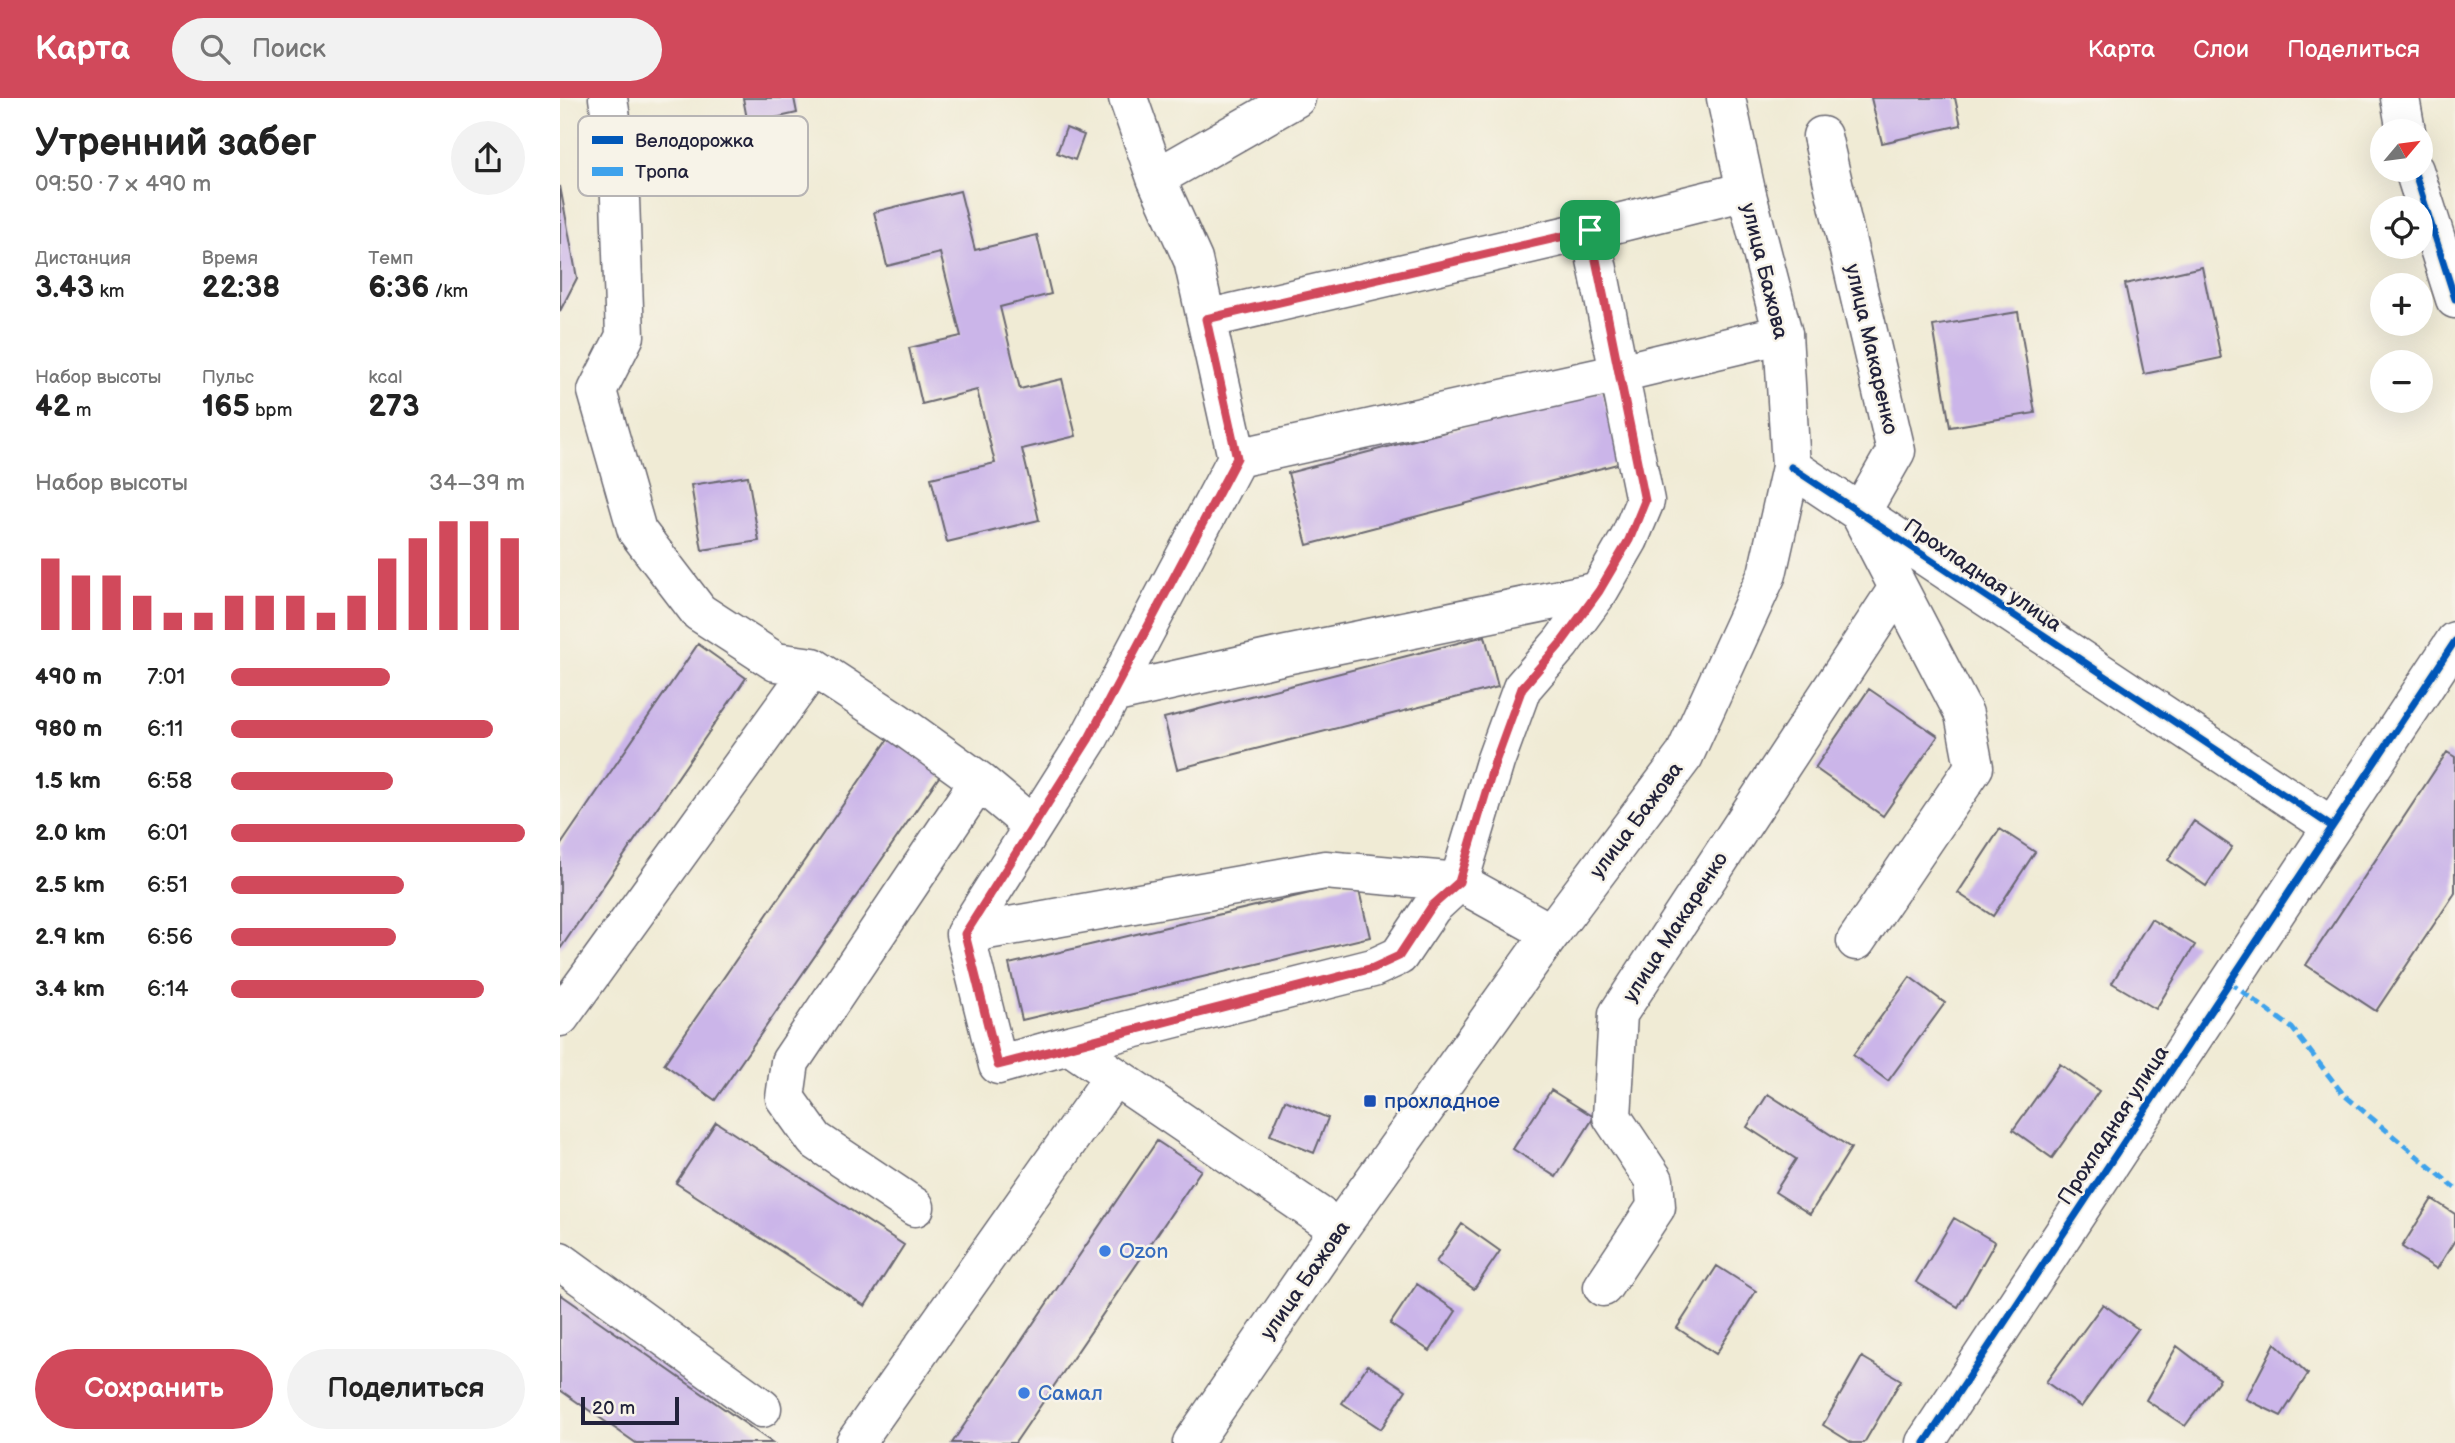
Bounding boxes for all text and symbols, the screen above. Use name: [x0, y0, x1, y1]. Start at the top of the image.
search box: [172, 18, 662, 81]
text: Карта: [35, 29, 130, 69]
icon: search: [196, 30, 234, 68]
text: Поиск: [252, 34, 326, 65]
text: Карта: [2088, 35, 2155, 64]
text: Слои: [2193, 35, 2249, 64]
text: Поделиться: [2287, 35, 2420, 64]
legend: [578, 116, 808, 196]
north arrow: [2370, 119, 2432, 182]
map controls: [2370, 119, 2433, 413]
text: Утренний забег: [35, 121, 317, 166]
button: share: [451, 121, 525, 195]
text: Велодорожка: [635, 130, 754, 153]
text: Тропа: [635, 161, 689, 184]
text: 09:50 · 7 × 490 m: [35, 170, 211, 198]
button: locate: [2370, 196, 2433, 259]
pin: [1560, 200, 1620, 260]
street label: улица Бажова: [1736, 200, 1794, 342]
icon: arrive: [1571, 211, 1609, 249]
text: Дистанция: [35, 247, 131, 270]
text: Время: [202, 247, 258, 270]
text: Темп: [368, 247, 413, 270]
street label: улица Макаренко: [1840, 261, 1903, 437]
text: 3.43: [35, 270, 94, 306]
text: 22:38: [202, 270, 280, 306]
text: 6:36: [368, 270, 429, 306]
button: +: [2370, 273, 2433, 336]
text: km: [94, 280, 124, 303]
text: /km: [429, 280, 468, 303]
button: −: [2370, 350, 2433, 413]
text: Набор высоты: [35, 366, 161, 389]
text: Пульс: [202, 366, 254, 389]
text: kcal: [368, 366, 402, 389]
text: 42: [35, 389, 71, 425]
text: 165: [202, 389, 250, 425]
text: 273: [368, 389, 420, 425]
text: m: [71, 399, 91, 422]
text: bpm: [250, 399, 292, 422]
text: Набор высоты: [35, 469, 188, 497]
text: 34–39 m: [429, 469, 525, 497]
street label: Прохладная улица: [1899, 513, 2067, 638]
text: 490 m: [35, 663, 102, 691]
text: 7:01: [147, 663, 185, 691]
text: 980 m: [35, 715, 102, 743]
text: 6:11: [147, 715, 184, 743]
street label: улица Бажова: [1584, 757, 1689, 883]
text: 1.5 km: [35, 767, 101, 795]
text: 6:58: [147, 767, 192, 795]
text: 2.0 km: [35, 819, 106, 847]
text: 6:01: [147, 819, 188, 847]
street label: улица Макаренко: [1618, 847, 1733, 1007]
text: 2.5 km: [35, 871, 105, 899]
text: 6:51: [147, 871, 188, 899]
text: 2.9 km: [35, 923, 105, 951]
text: 6:56: [147, 923, 193, 951]
text: 3.4 km: [35, 975, 105, 1003]
text: 6:14: [147, 975, 189, 1003]
street label: Прохладная улица: [2053, 1041, 2174, 1210]
place label: прохладное: [1384, 1089, 1500, 1114]
marker: прохладное: [1362, 1093, 1378, 1109]
street label: улица Бажова: [1255, 1216, 1356, 1345]
place label: Ozon: [1119, 1239, 1168, 1264]
marker: Ozon: [1097, 1243, 1113, 1259]
button: Сохранить: [35, 1349, 273, 1429]
button: Поделиться: [287, 1349, 525, 1429]
place label: Самал: [1038, 1381, 1103, 1406]
marker: Самал: [1016, 1385, 1032, 1401]
scale bar: [581, 1394, 679, 1426]
text: 20 m: [592, 1397, 635, 1420]

